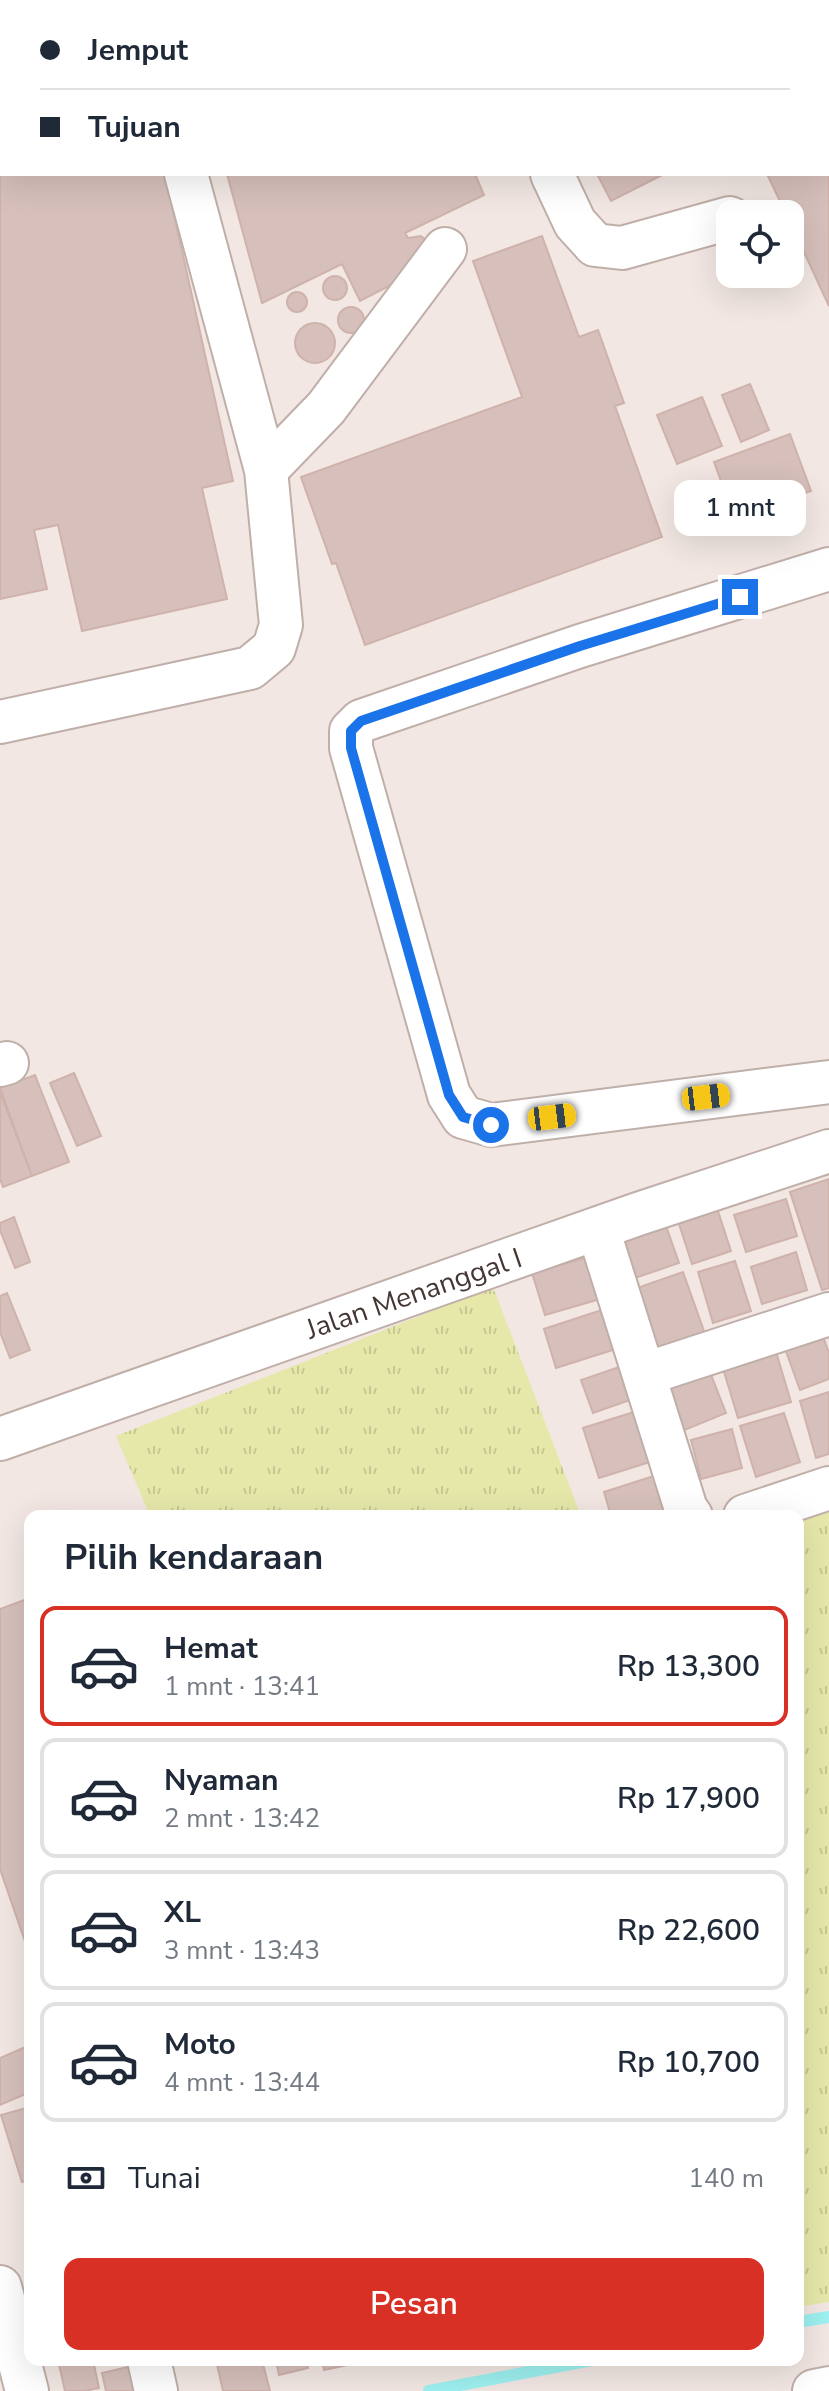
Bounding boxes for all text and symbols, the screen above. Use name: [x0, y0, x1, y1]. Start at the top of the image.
text: Jemput: [88, 30, 188, 71]
text: Tujuan: [88, 107, 181, 148]
map controls: [716, 200, 804, 288]
button: locate: [716, 200, 804, 288]
callout: 1 mnt: [674, 481, 806, 537]
text: 1 mnt: [705, 490, 775, 525]
route end: [722, 579, 758, 615]
car: [681, 1082, 731, 1112]
car: [527, 1102, 577, 1132]
route start: [473, 1107, 509, 1143]
street label: Jalan Menanggal I: [300, 1239, 527, 1349]
text: Pilih kendaraan: [64, 1533, 323, 1582]
text: Hemat: [164, 1628, 258, 1669]
icon: car: [68, 1630, 140, 1702]
text: Rp 13,300: [617, 1646, 760, 1687]
text: 1 mnt · 13:41: [164, 1669, 320, 1704]
text: Nyaman: [164, 1760, 279, 1801]
icon: car: [68, 1762, 140, 1834]
text: Rp 17,900: [617, 1778, 760, 1819]
text: 2 mnt · 13:42: [164, 1801, 320, 1836]
text: XL: [164, 1892, 201, 1933]
icon: car: [68, 1894, 140, 1966]
text: Rp 22,600: [617, 1910, 760, 1951]
text: 3 mnt · 13:43: [164, 1933, 320, 1968]
text: Moto: [164, 2024, 236, 2065]
icon: car: [68, 2026, 140, 2098]
text: Rp 10,700: [617, 2042, 760, 2083]
text: 4 mnt · 13:44: [164, 2065, 320, 2100]
icon: cash: [64, 2156, 108, 2200]
text: Tunai: [128, 2158, 201, 2199]
text: 140 m: [688, 2161, 764, 2196]
button: Pesan: [64, 2258, 764, 2350]

